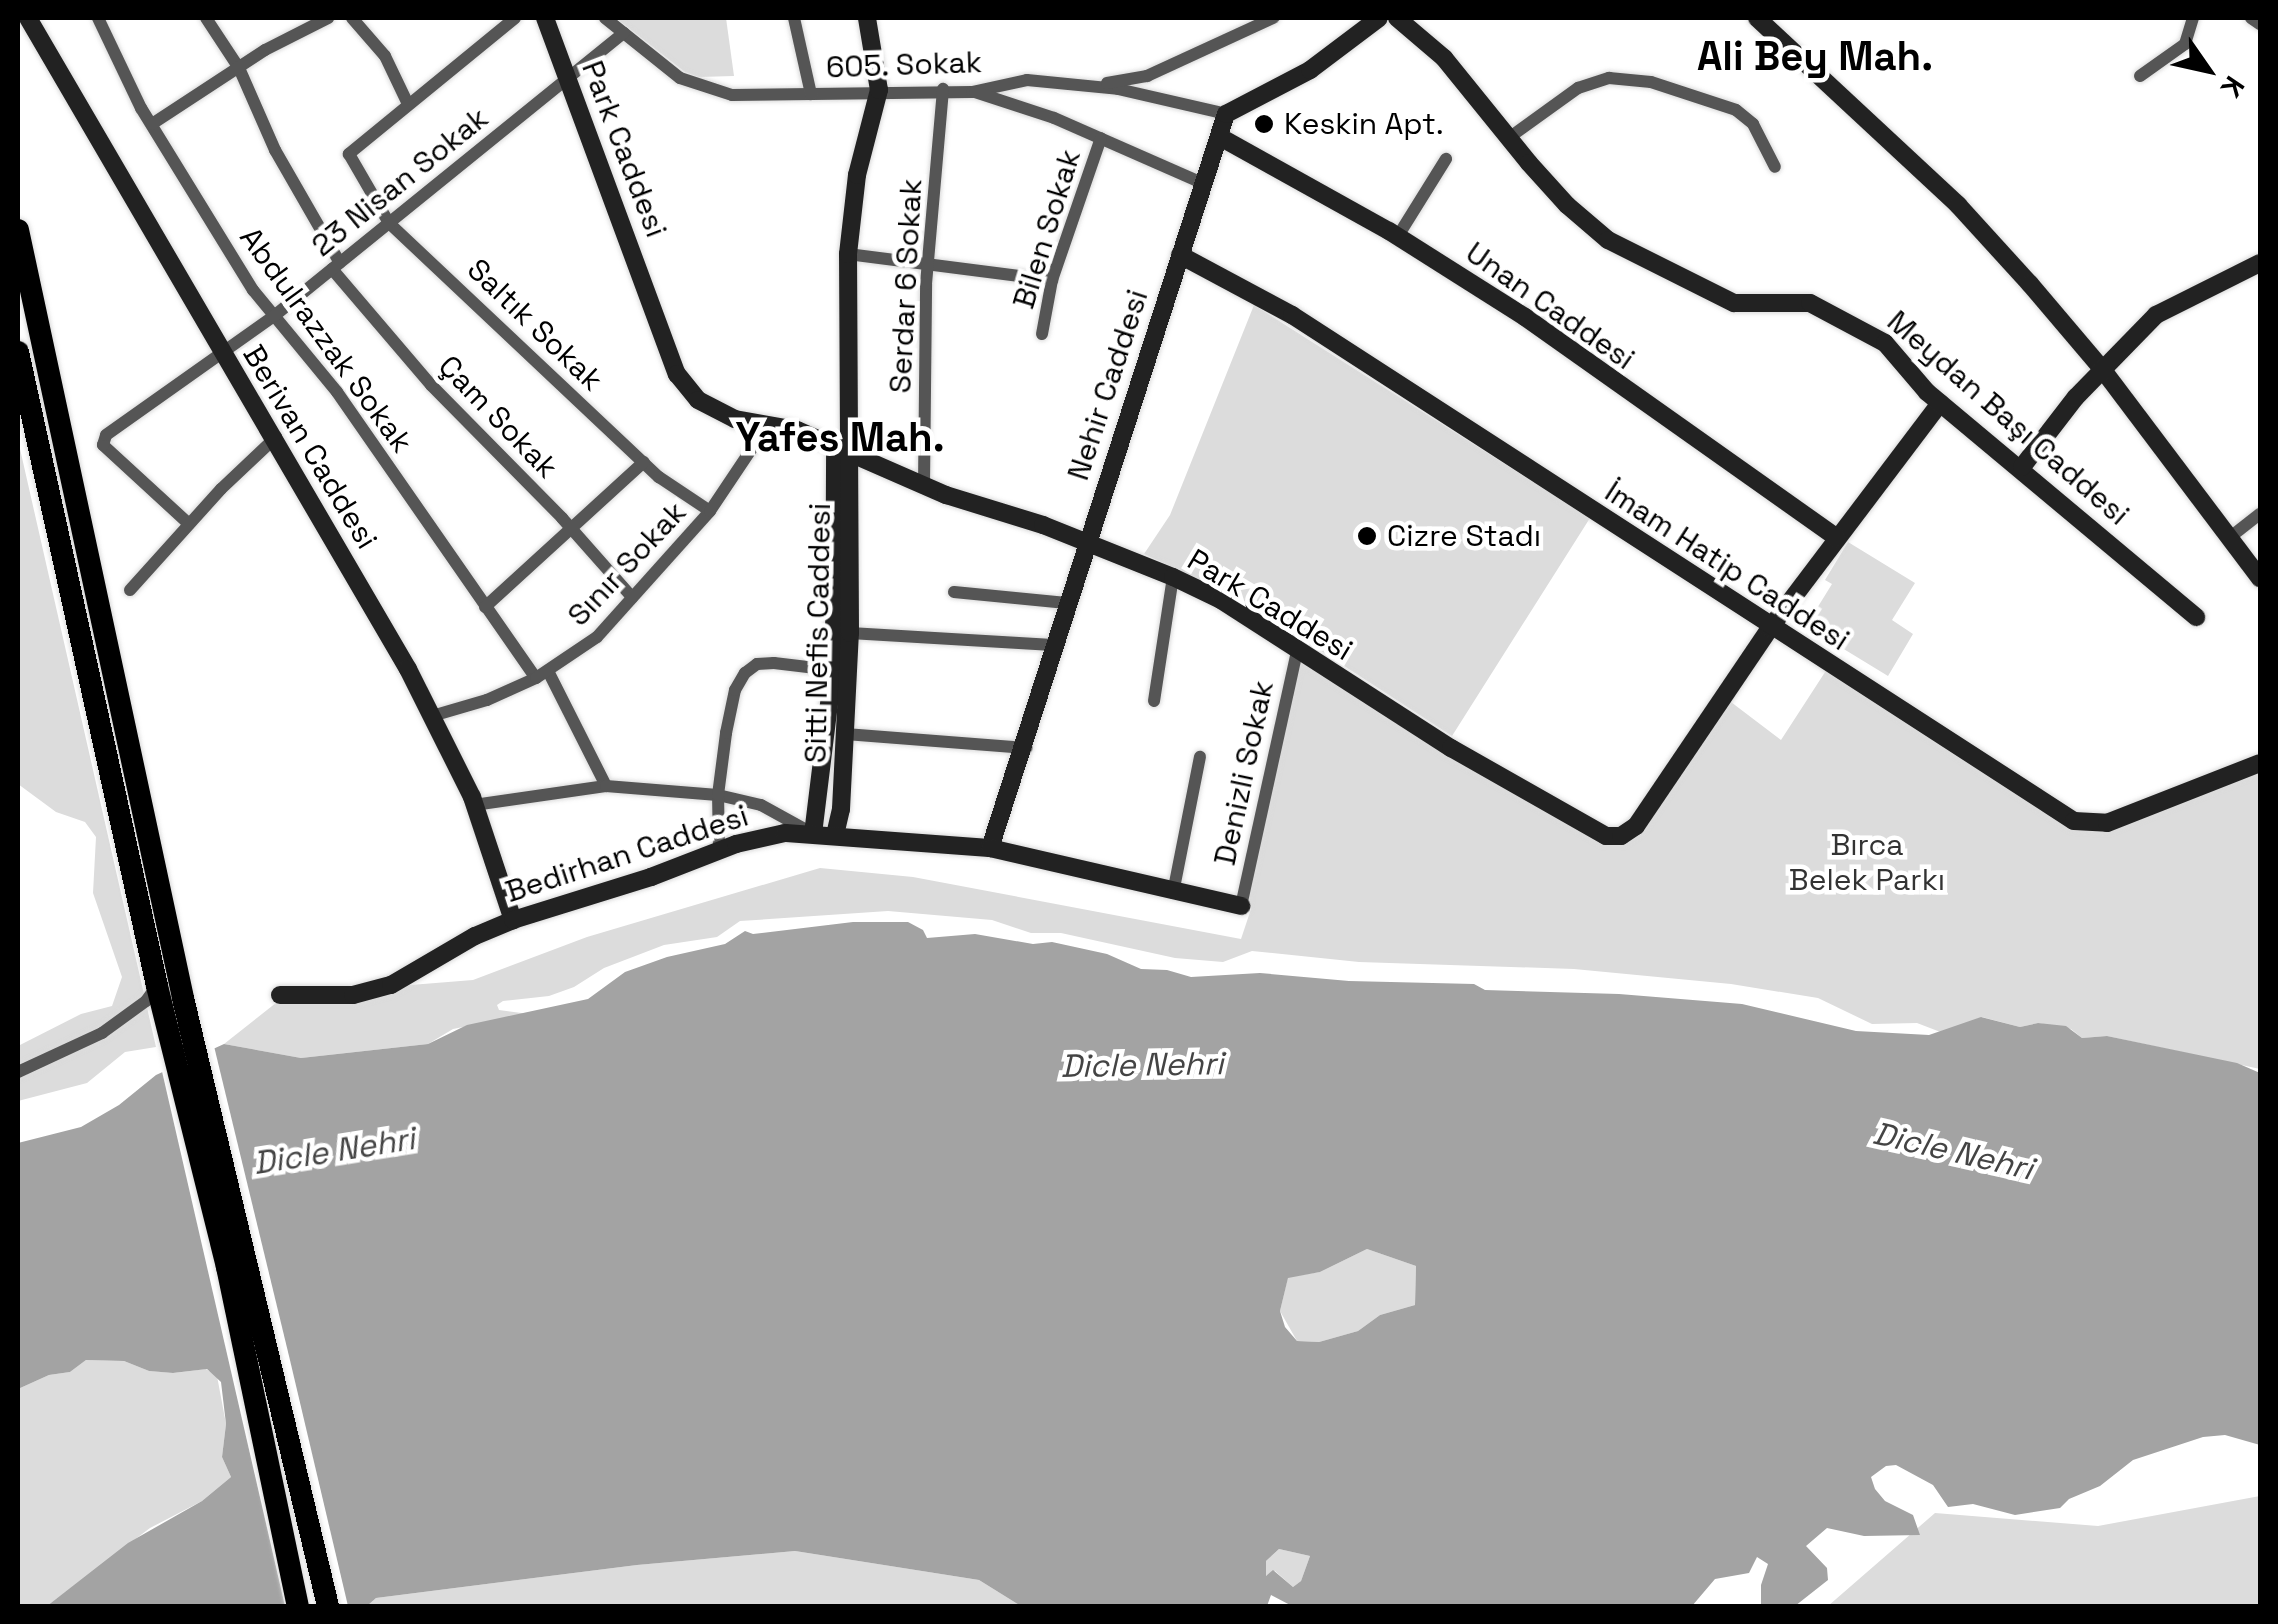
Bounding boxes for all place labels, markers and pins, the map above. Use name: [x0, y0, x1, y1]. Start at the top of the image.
place label: Keskin Apt.: [1284, 106, 1444, 142]
marker: Keskin Apt.: [1253, 113, 1275, 135]
place label: Cizre Stadı: [1387, 518, 1541, 554]
marker: Cizre Stadı: [1356, 525, 1378, 547]

